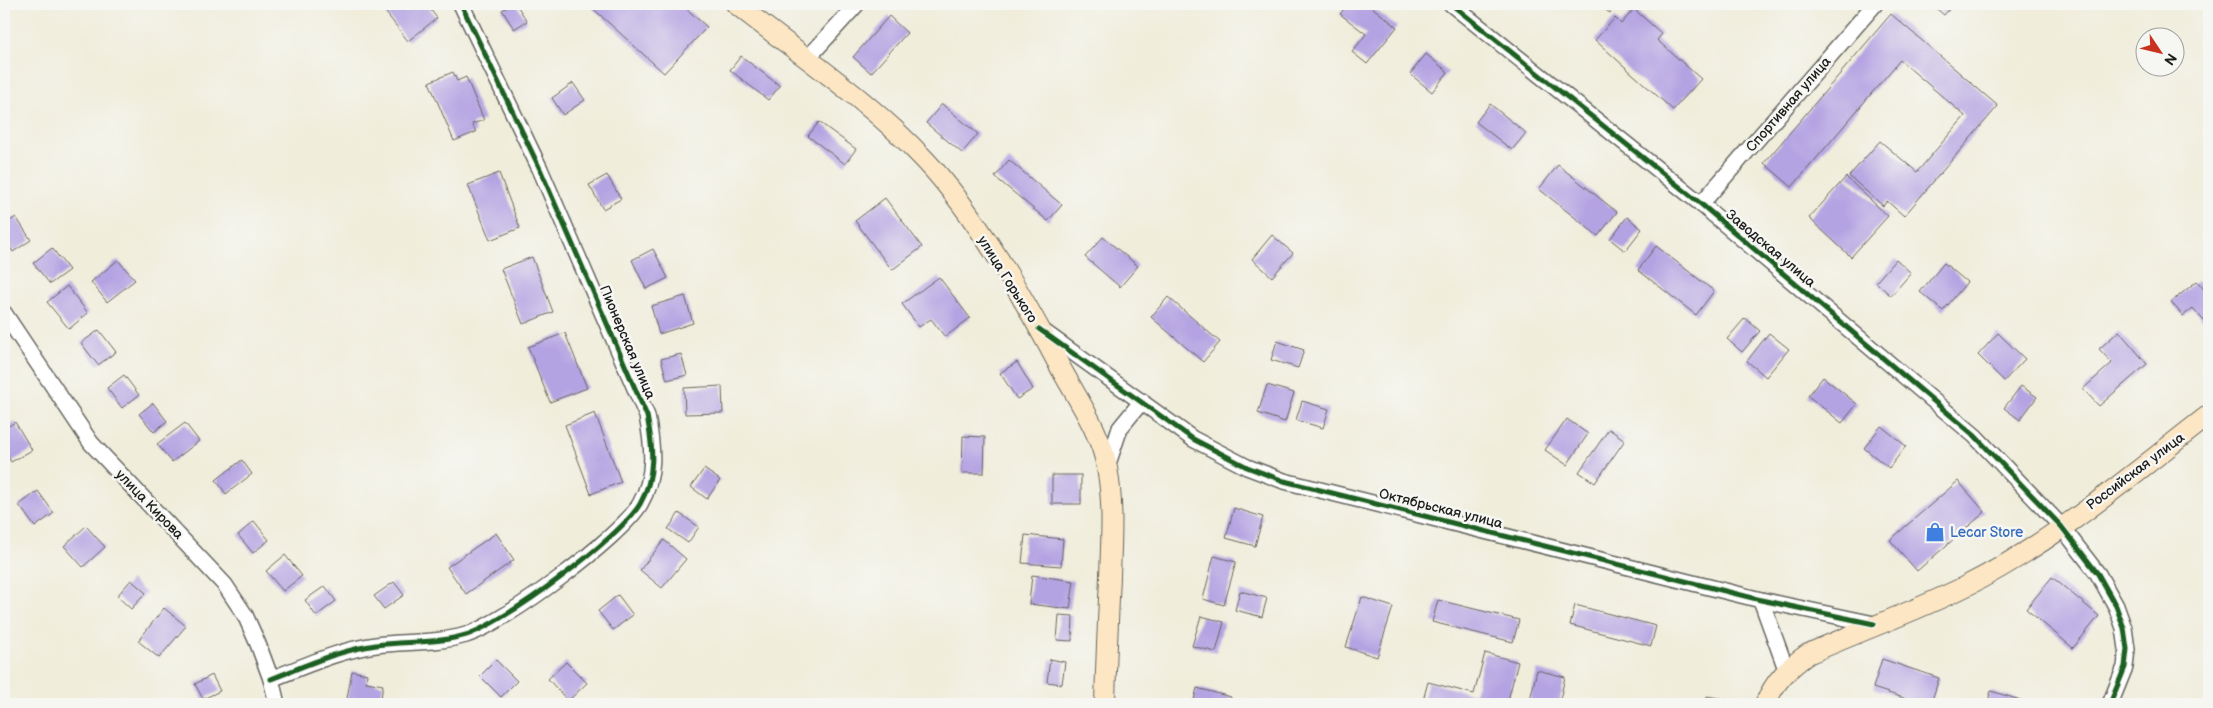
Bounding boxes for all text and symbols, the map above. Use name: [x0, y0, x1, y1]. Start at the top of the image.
north arrow: [2136, 28, 2186, 78]
text: N: [2160, 50, 2180, 68]
street label: Спортивная улица: [1742, 53, 1835, 155]
street label: Заводская улица: [1722, 206, 1820, 291]
street label: улица Горького: [974, 233, 1041, 326]
street label: Пионерская улица: [596, 283, 659, 402]
street label: Российская улица: [2083, 429, 2188, 514]
street label: улица Кирова: [112, 466, 188, 543]
street label: Октябрьская улица: [1377, 485, 1505, 532]
shop icon: Lecar Store: [1924, 521, 1946, 543]
place label: Lecar Store: [1950, 524, 2023, 541]

